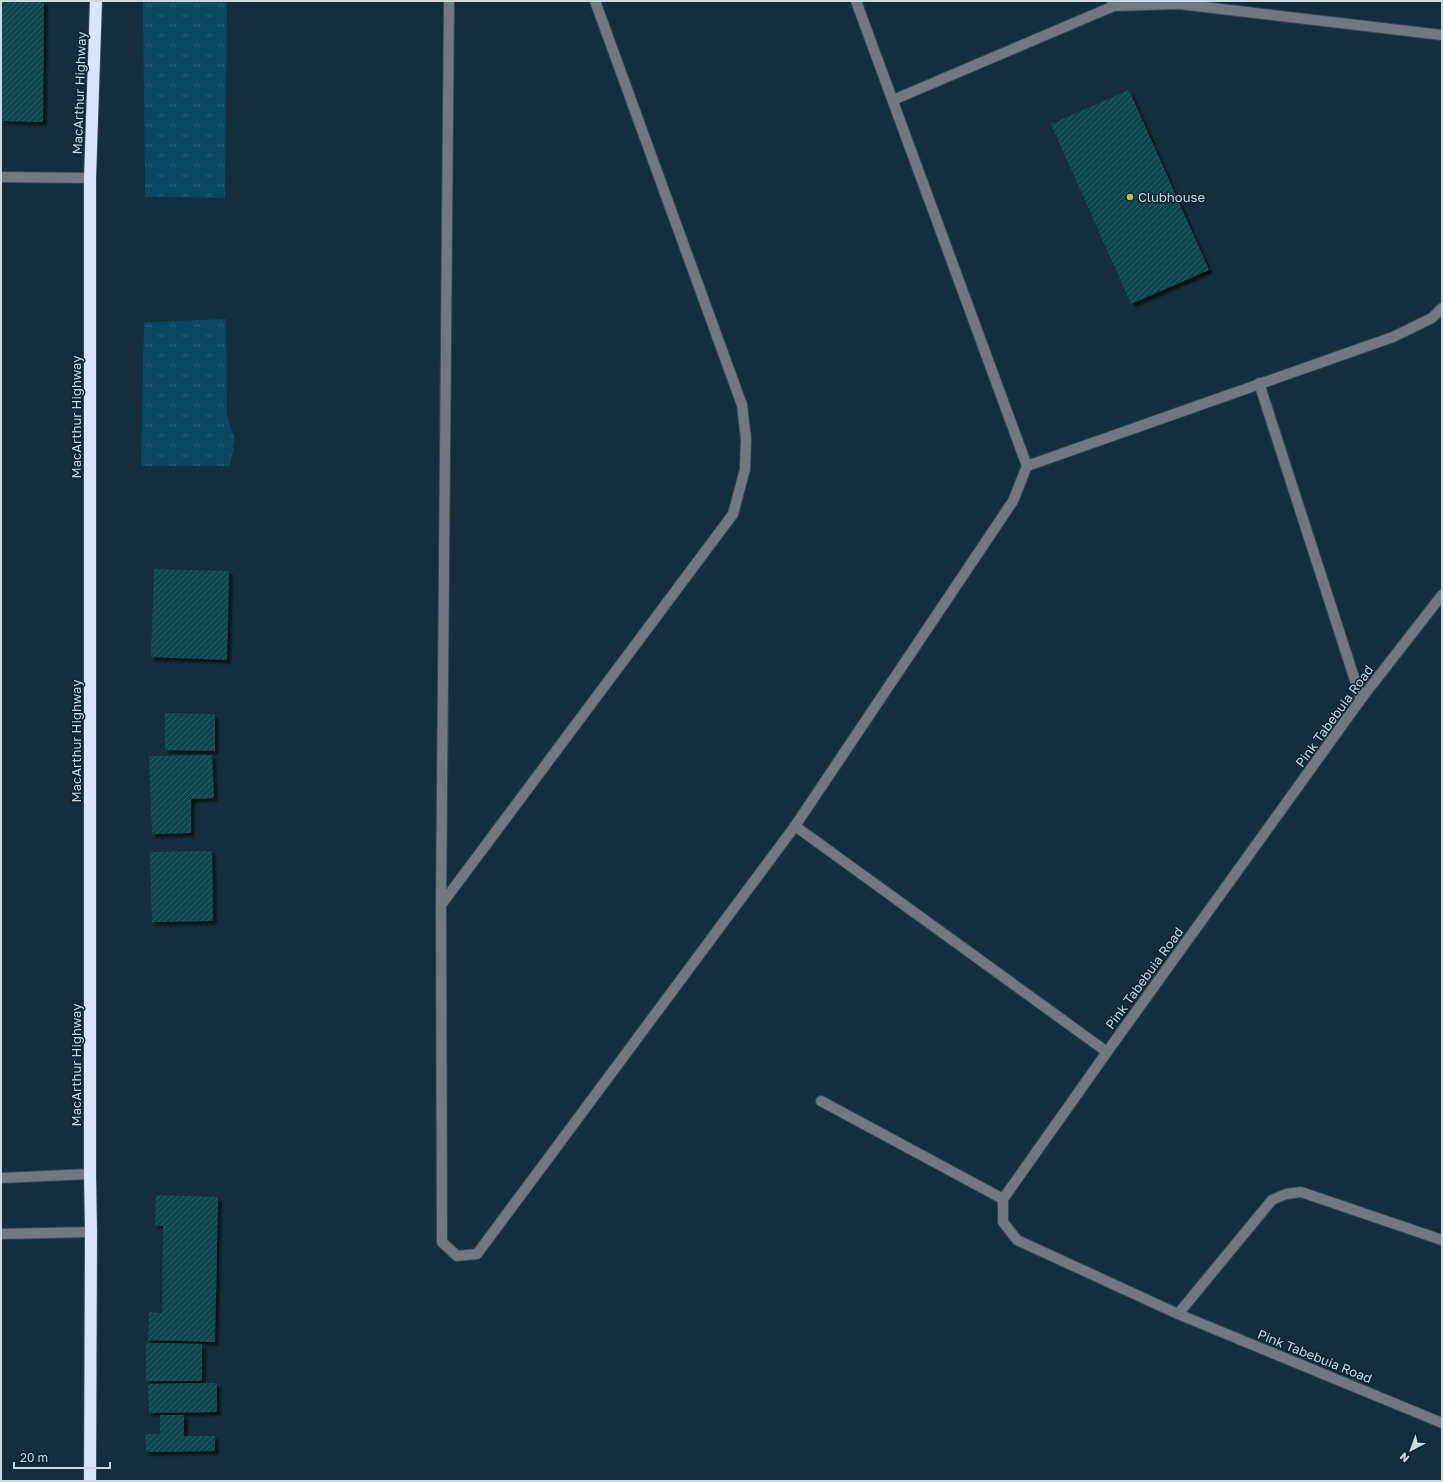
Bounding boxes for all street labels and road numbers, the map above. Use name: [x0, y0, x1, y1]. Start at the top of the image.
street label: MacArthur Highway: [69, 31, 89, 155]
street label: MacArthur Highway: [68, 355, 84, 478]
street label: Pink Tabebuia Road: [1292, 662, 1376, 770]
street label: MacArthur Highway: [68, 679, 84, 802]
street label: Pink Tabebuia Road: [1102, 924, 1186, 1032]
street label: MacArthur Highway: [68, 1003, 84, 1126]
street label: Pink Tabebuia Road: [1255, 1326, 1375, 1386]

